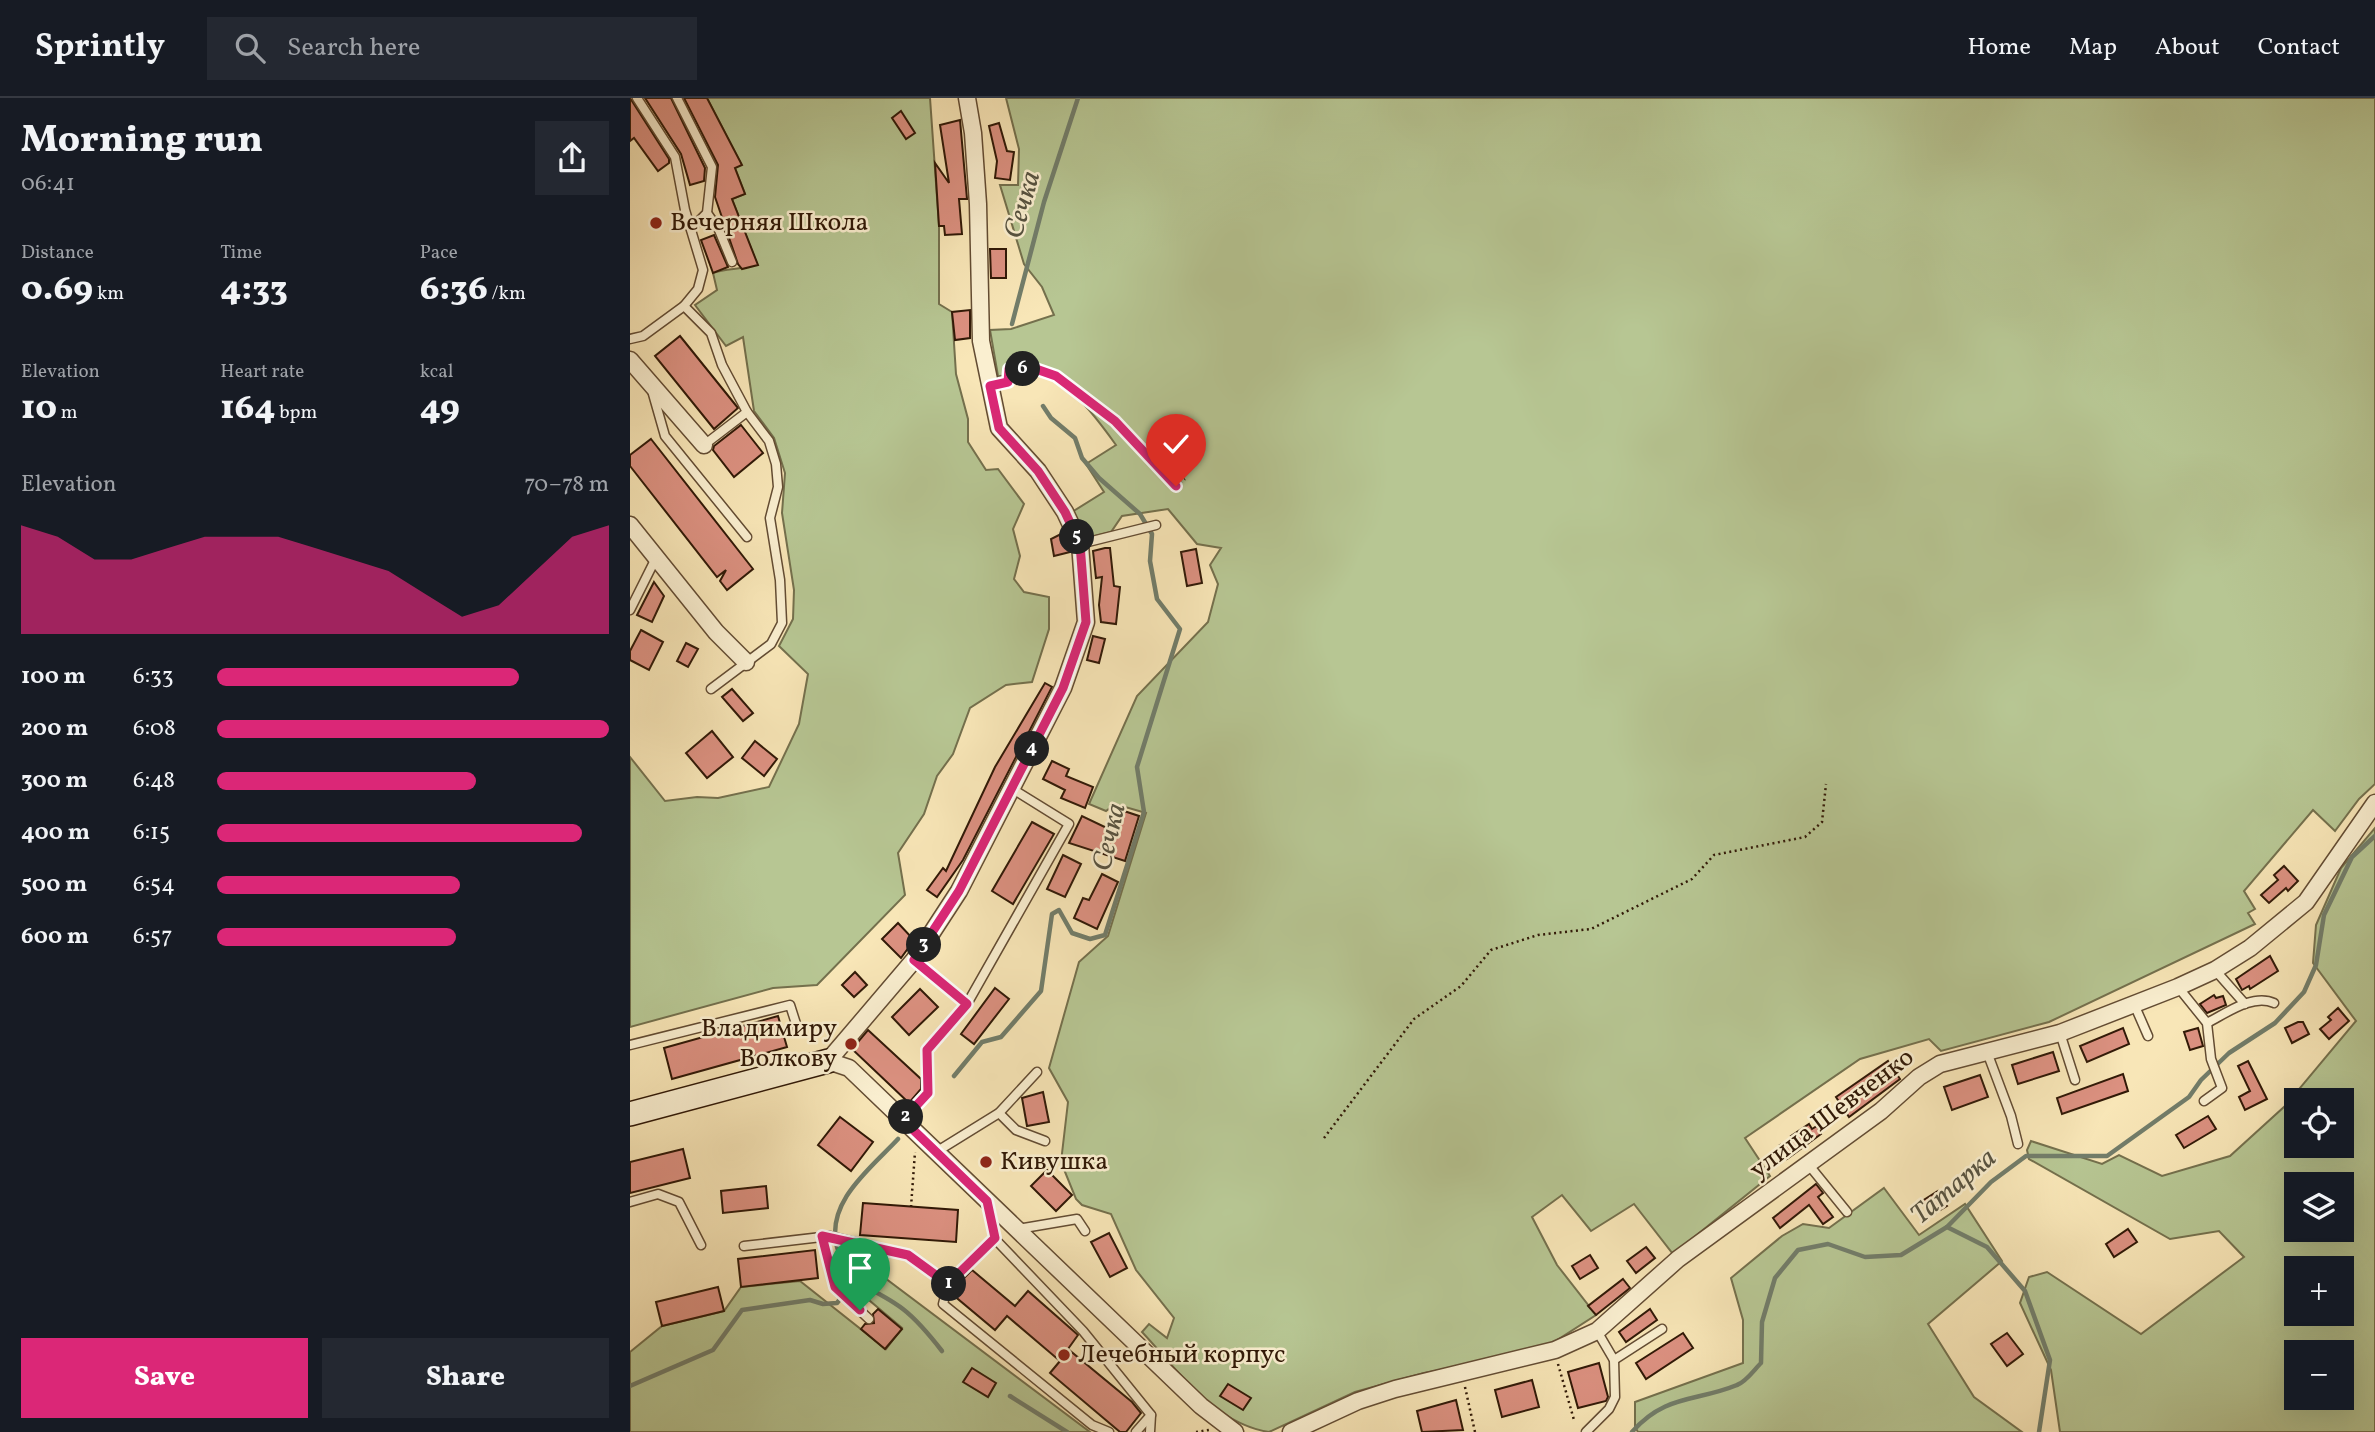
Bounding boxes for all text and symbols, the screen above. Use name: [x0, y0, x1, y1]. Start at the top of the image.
search box: [207, 17, 697, 80]
text: Sprintly: [35, 25, 165, 71]
icon: search: [231, 29, 269, 67]
text: Search here: [287, 30, 420, 66]
text: Home: [1967, 31, 2031, 65]
text: Map: [2069, 31, 2117, 65]
text: About: [2155, 31, 2220, 65]
text: Contact: [2258, 31, 2340, 65]
text: Morning run: [21, 115, 263, 168]
button: share: [535, 121, 609, 195]
water label: Сечка: [995, 167, 1051, 243]
text: 06:41: [21, 168, 75, 200]
place label: Вечерняя Школа: [670, 205, 869, 241]
marker: Вечерняя Школа: [648, 215, 664, 231]
text: Distance: [21, 240, 94, 266]
text: Time: [220, 240, 262, 266]
text: Pace: [420, 240, 458, 266]
text: 0.69: [21, 266, 93, 314]
text: 4:33: [220, 266, 288, 314]
text: 6:36: [420, 266, 488, 314]
text: km: [93, 281, 124, 307]
text: /km: [488, 281, 526, 307]
pin: 6: [1006, 352, 1040, 386]
text: 6: [1017, 355, 1028, 381]
text: Elevation: [21, 359, 100, 385]
text: Heart rate: [220, 359, 304, 385]
text: kcal: [420, 359, 453, 385]
text: 10: [21, 385, 57, 433]
text: 164: [220, 385, 275, 433]
text: 49: [420, 385, 460, 433]
text: m: [57, 400, 78, 426]
text: bpm: [275, 400, 317, 426]
pin: [1146, 414, 1206, 486]
icon: check: [1157, 425, 1195, 463]
text: Elevation: [21, 469, 117, 501]
text: 70–78 m: [524, 469, 609, 501]
pin: 5: [1060, 520, 1094, 555]
text: 5: [1072, 523, 1081, 549]
text: 100 m: [21, 661, 86, 693]
text: 6:33: [133, 661, 174, 693]
text: 200 m: [21, 713, 88, 745]
text: 6:08: [133, 713, 176, 745]
pin: 4: [1014, 732, 1050, 766]
text: 4: [1026, 735, 1037, 761]
text: 300 m: [21, 765, 88, 797]
text: 6:48: [133, 765, 175, 797]
water label: Сечка: [1083, 799, 1137, 875]
text: 400 m: [21, 817, 90, 849]
text: 6:15: [133, 817, 170, 849]
text: 500 m: [21, 869, 87, 901]
text: 6:54: [133, 869, 175, 901]
text: 600 m: [21, 921, 89, 953]
text: 6:57: [133, 921, 172, 953]
pin: 3: [906, 928, 942, 962]
text: 3: [919, 931, 928, 957]
place label: Владимиру Волкову: [701, 1011, 837, 1077]
marker: Владимиру Волкову: [843, 1036, 859, 1052]
street label: улица Шевченко: [1742, 1040, 1922, 1188]
map controls: [2284, 1088, 2354, 1410]
button: locate: [2284, 1088, 2354, 1158]
pin: 2: [888, 1100, 924, 1134]
text: 2: [901, 1103, 910, 1129]
water label: Татарка: [1903, 1139, 2005, 1235]
place label: Кивушка: [1000, 1144, 1108, 1180]
marker: Кивушка: [978, 1154, 994, 1170]
button: layers: [2284, 1172, 2354, 1242]
pin: [830, 1238, 890, 1310]
icon: arrive: [841, 1249, 879, 1287]
button: +: [2284, 1256, 2354, 1326]
pin: 1: [932, 1266, 966, 1302]
text: 1: [945, 1270, 952, 1296]
place label: Лечебный корпус: [1078, 1337, 1286, 1373]
button: Save: [21, 1338, 308, 1418]
button: Share: [322, 1338, 609, 1418]
button: −: [2284, 1340, 2354, 1410]
marker: Лечебный корпус: [1056, 1347, 1072, 1363]

